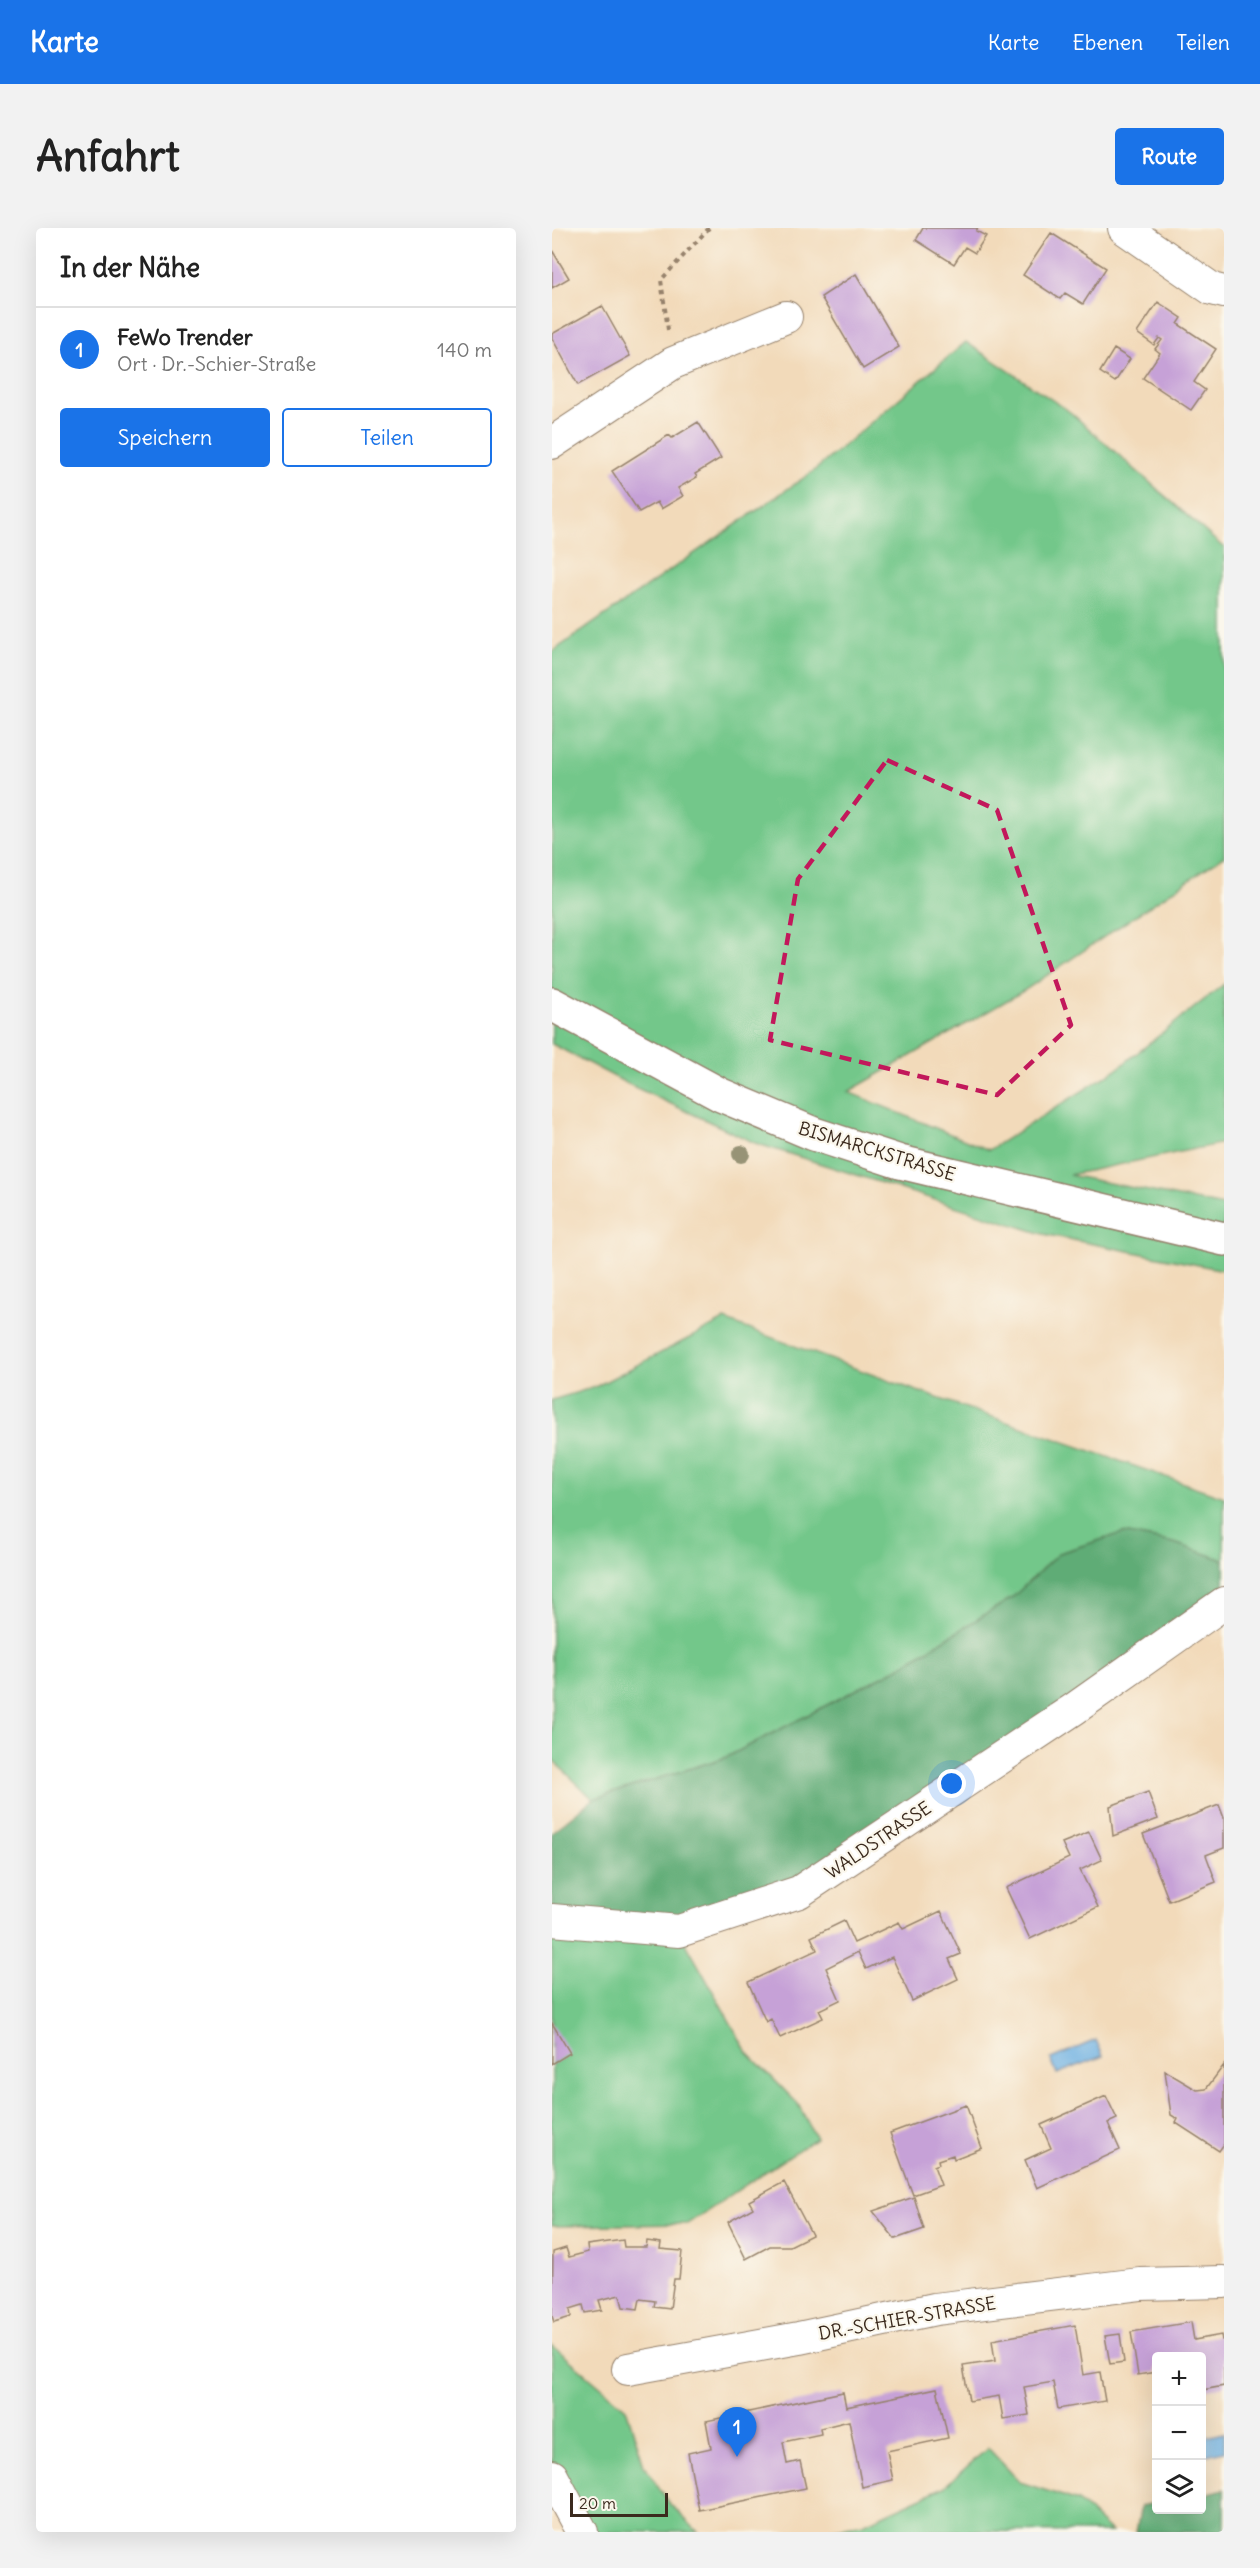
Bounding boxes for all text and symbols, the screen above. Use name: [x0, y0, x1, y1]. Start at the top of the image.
text: Karte: [30, 24, 99, 60]
text: Karte: [988, 29, 1039, 56]
text: Ebenen: [1072, 29, 1143, 56]
text: Teilen: [1176, 29, 1230, 56]
button: Route: [1115, 128, 1224, 185]
text: Anfahrt: [36, 130, 180, 182]
text: In der Nähe: [60, 251, 200, 284]
text: FeWo Trender: [117, 323, 253, 351]
text: 1: [76, 337, 83, 362]
text: 140 m: [437, 337, 492, 362]
text: Ort · Dr.-Schier-Straße: [117, 351, 316, 376]
button: Speichern: [60, 408, 270, 467]
button: Teilen: [282, 408, 492, 467]
street label: BISMARCKSTRASSE: [796, 1116, 958, 1186]
your location: [937, 1769, 966, 1798]
street label: WALDSTRASSE: [821, 1796, 935, 1884]
street label: DR.-SCHIER-STRASSE: [817, 2291, 997, 2345]
map controls: [1152, 2352, 1206, 2514]
button: +: [1152, 2352, 1206, 2406]
button: −: [1152, 2406, 1206, 2460]
pin: 1: [718, 2408, 756, 2457]
button: layers: [1152, 2460, 1206, 2514]
scale bar: [570, 2490, 668, 2518]
text: 20 m: [579, 2493, 616, 2513]

